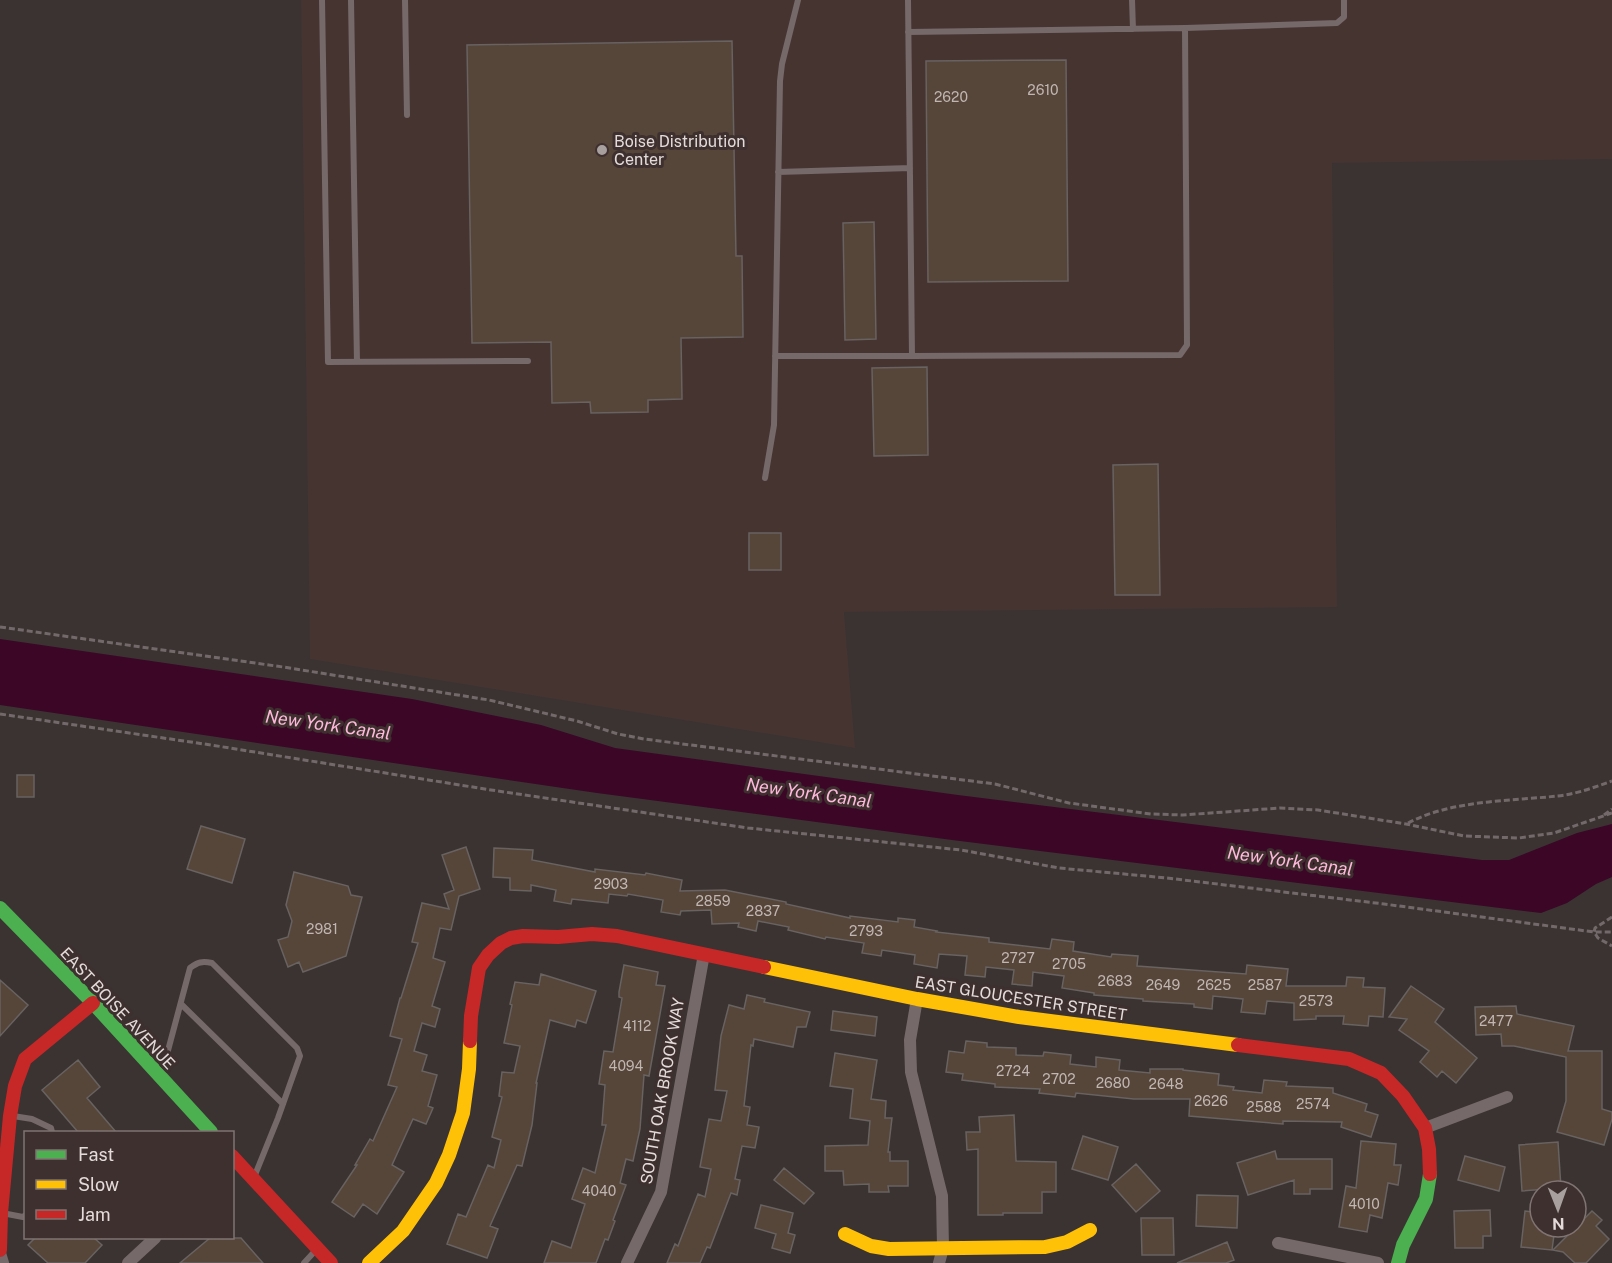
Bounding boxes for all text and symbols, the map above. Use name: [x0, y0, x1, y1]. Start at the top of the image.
house number: 2610: [1027, 82, 1059, 98]
house number: 2620: [934, 89, 968, 105]
place label: Boise Distribution Center: [614, 132, 746, 169]
marker: Boise Distribution Center: [595, 143, 609, 157]
water label: New York Canal: [264, 705, 392, 744]
water label: New York Canal: [745, 773, 873, 812]
water label: New York Canal: [1226, 841, 1354, 880]
house number: 2903: [594, 876, 628, 892]
house number: 2859: [695, 893, 731, 909]
house number: 2837: [746, 903, 780, 919]
house number: 2981: [306, 921, 338, 937]
house number: 2793: [849, 923, 883, 939]
street label: EAST BOISE AVENUE: [56, 943, 179, 1073]
house number: 2727: [1001, 950, 1035, 966]
house number: 2705: [1052, 956, 1086, 972]
street label: EAST GLOUCESTER STREET: [914, 972, 1129, 1025]
house number: 2683: [1098, 973, 1133, 989]
house number: 2649: [1146, 977, 1181, 993]
house number: 2625: [1197, 977, 1231, 993]
house number: 2587: [1248, 977, 1282, 993]
house number: 2573: [1299, 993, 1333, 1009]
street label: SOUTH OAK BROOK WAY: [637, 996, 688, 1186]
house number: 2477: [1479, 1013, 1513, 1029]
house number: 4112: [623, 1018, 651, 1034]
house number: 4094: [609, 1058, 644, 1074]
house number: 2724: [996, 1063, 1030, 1079]
house number: 2702: [1042, 1071, 1076, 1087]
house number: 2680: [1096, 1075, 1130, 1091]
house number: 2648: [1149, 1076, 1183, 1092]
house number: 2626: [1194, 1093, 1228, 1109]
house number: 2574: [1296, 1096, 1330, 1112]
house number: 2588: [1246, 1099, 1282, 1115]
legend: [24, 1131, 234, 1239]
text: Fast: [78, 1144, 114, 1165]
text: Slow: [78, 1174, 119, 1195]
north arrow: [1528, 1179, 1588, 1239]
house number: 4040: [582, 1183, 616, 1199]
house number: 4010: [1348, 1196, 1380, 1212]
text: Jam: [78, 1204, 111, 1225]
text: N: [1552, 1214, 1565, 1233]

